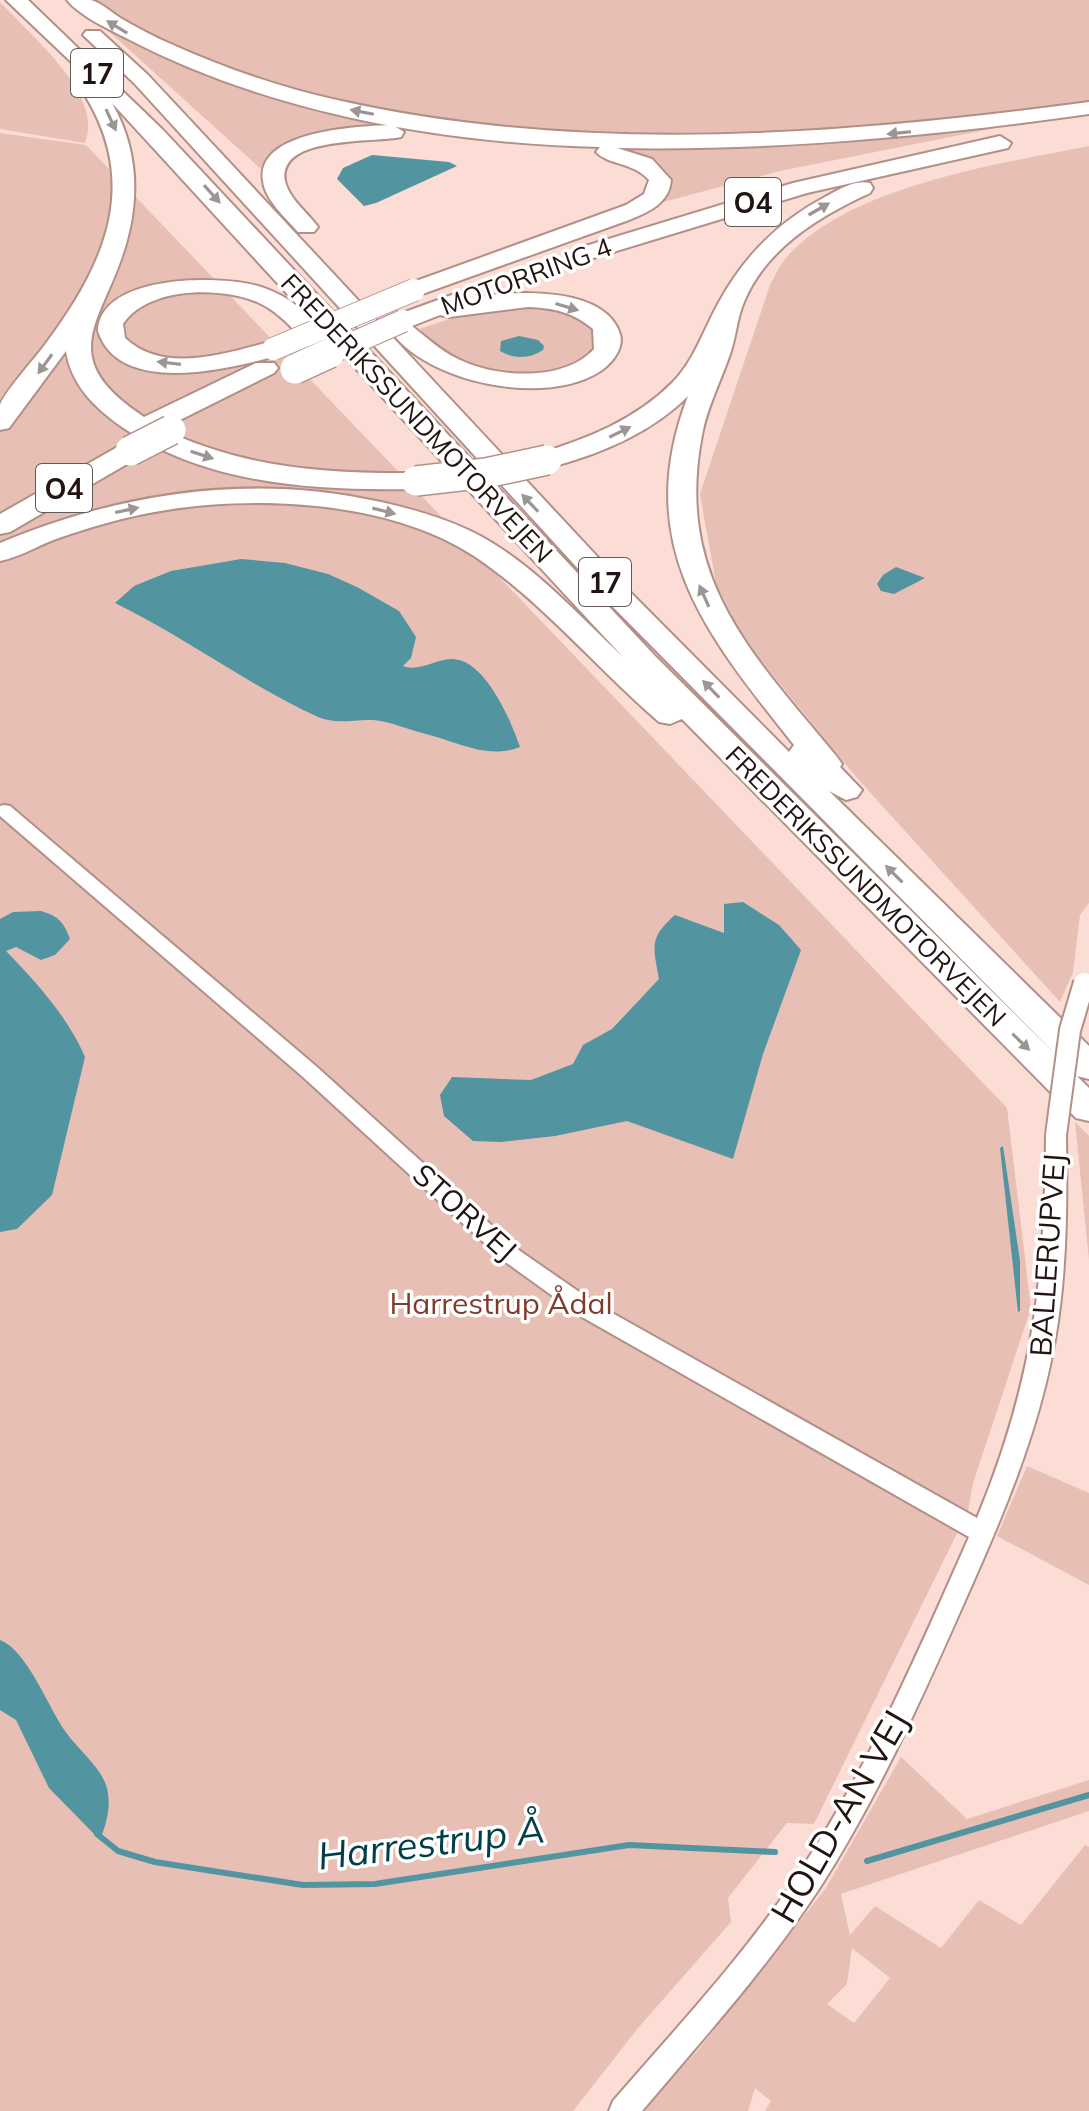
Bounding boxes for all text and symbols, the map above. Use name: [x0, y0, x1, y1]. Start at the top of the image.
one-way arrow: [106, 20, 128, 34]
road number: 17: [71, 49, 123, 97]
one-way arrow: [349, 106, 374, 118]
one-way arrow: [104, 109, 118, 132]
one-way arrow: [886, 126, 911, 139]
road number: O4: [725, 178, 781, 226]
one-way arrow: [202, 185, 220, 204]
one-way arrow: [808, 202, 830, 216]
street label: MOTORRING 4: [436, 230, 616, 322]
street label: FREDERIKSSUNDMOTORVEJEN: [274, 266, 560, 570]
one-way arrow: [556, 301, 580, 314]
one-way arrow: [37, 354, 53, 374]
one-way arrow: [157, 357, 182, 370]
one-way arrow: [608, 426, 631, 439]
one-way arrow: [190, 450, 214, 462]
road number: O4: [36, 464, 92, 512]
one-way arrow: [521, 493, 539, 512]
one-way arrow: [114, 503, 139, 516]
one-way arrow: [372, 506, 397, 518]
road number: 17: [579, 558, 631, 606]
one-way arrow: [697, 585, 710, 608]
one-way arrow: [702, 680, 720, 699]
street label: FREDERIKSSUNDMOTORVEJEN: [719, 739, 1013, 1033]
one-way arrow: [885, 865, 904, 884]
one-way arrow: [1011, 1032, 1030, 1051]
street label: BALLERUPVEJ: [1021, 1152, 1073, 1358]
street label: STORVEJ: [405, 1155, 525, 1269]
park label: Harrestrup Ådal: [389, 1284, 613, 1322]
street label: HOLD-AN VEJ: [760, 1702, 918, 1930]
water label: Harrestrup Å: [315, 1803, 547, 1880]

